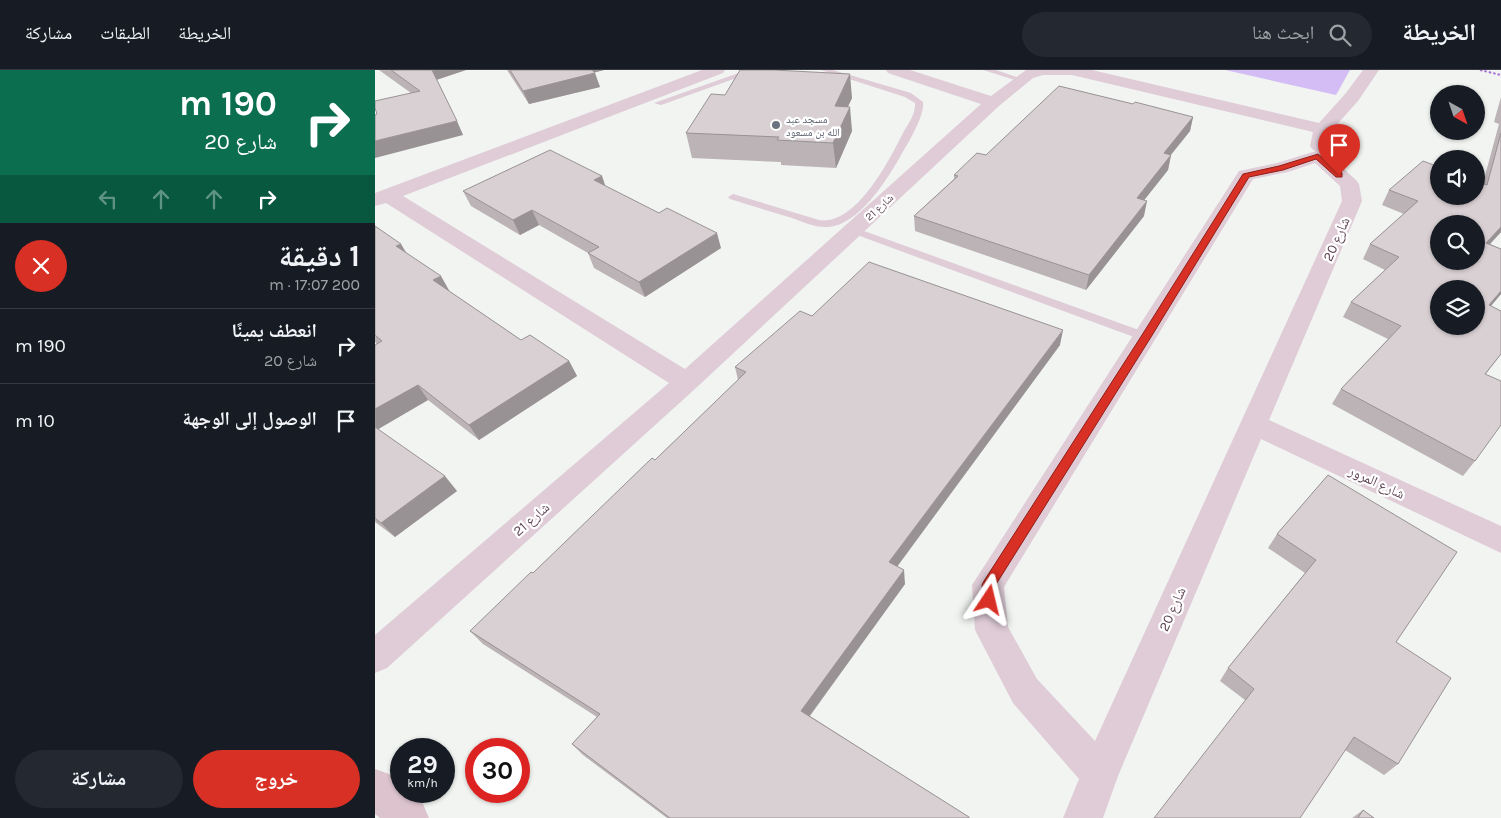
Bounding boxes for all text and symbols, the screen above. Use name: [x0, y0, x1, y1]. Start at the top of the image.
search box: [1022, 12, 1372, 57]
text: الخريطة: [1402, 18, 1476, 46]
icon: search: [1326, 21, 1354, 49]
text: مشاركة: [25, 22, 72, 44]
text: الطبقات: [100, 22, 150, 44]
text: الخريطة: [178, 22, 231, 44]
text: ابحث هنا: [1252, 22, 1314, 44]
text: 190 m: [179, 83, 277, 124]
north arrow: [1430, 85, 1485, 140]
map controls: [1430, 85, 1485, 335]
icon: right: [295, 90, 360, 155]
place label: مسجد عبد الله بن مسعود: [786, 113, 840, 139]
marker: مسجد عبد الله بن مسعود: [770, 119, 782, 131]
pin: [1318, 124, 1360, 175]
text: شارع 20: [204, 129, 277, 155]
icon: arrive: [1325, 131, 1353, 159]
button: sound: [1430, 150, 1485, 205]
icon: left: [94, 185, 122, 213]
icon: ahead: [147, 185, 175, 213]
icon: ahead: [200, 185, 228, 213]
icon: right: [253, 185, 281, 213]
street label: شارع 21: [863, 191, 896, 223]
street label: شارع 20: [1319, 215, 1355, 264]
button: search: [1430, 215, 1485, 270]
text: 1 دقيقة: [279, 238, 360, 274]
button: close: [15, 240, 67, 292]
text: 200 m · 17:07: [269, 275, 360, 294]
button: layers: [1430, 280, 1485, 335]
text: انعطف يمينًا: [232, 320, 317, 342]
icon: right: [332, 332, 360, 360]
text: 190 m: [15, 335, 66, 357]
text: شارع 20: [264, 351, 317, 370]
icon: arrive: [332, 407, 360, 435]
text: الوصول إلى الوجهة: [182, 408, 317, 430]
text: 10 m: [15, 410, 55, 432]
street label: شارع المرور: [1345, 462, 1407, 504]
street label: شارع 21: [510, 499, 554, 541]
position arrow: [962, 573, 1014, 625]
street label: شارع 20: [1155, 585, 1191, 634]
speed limit sign: 30: [465, 738, 530, 803]
button: مشاركة: [15, 750, 183, 808]
button: خروج: [193, 750, 360, 808]
text: 29: [407, 750, 438, 779]
text: km/h: [407, 776, 438, 790]

